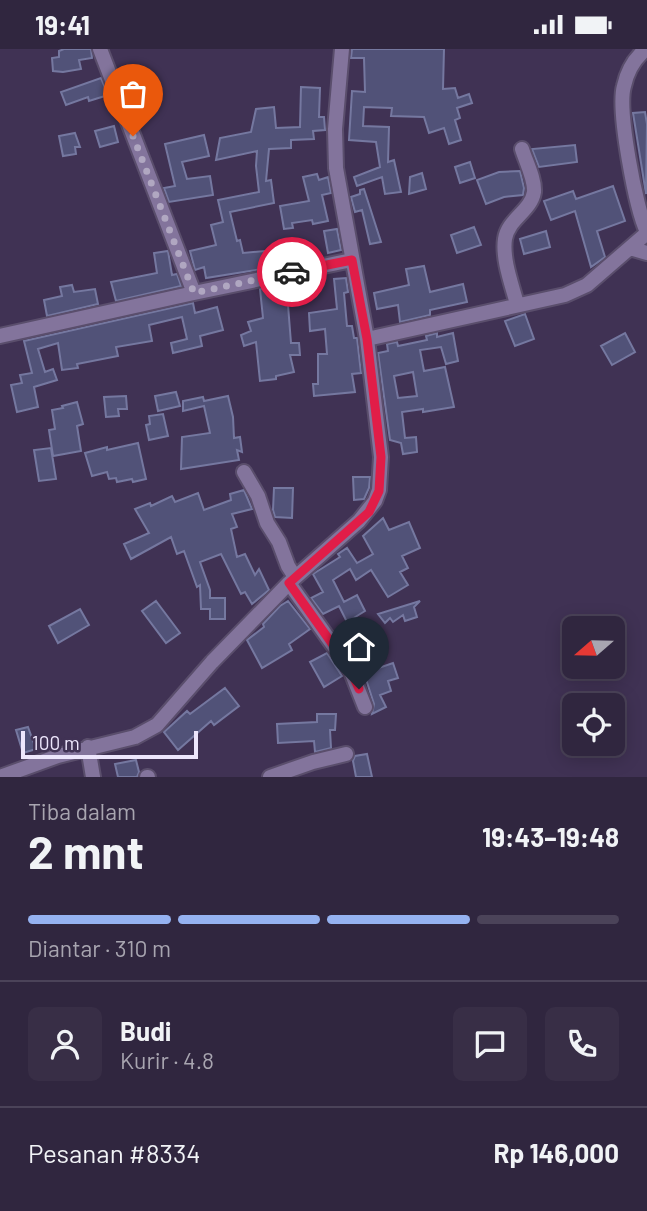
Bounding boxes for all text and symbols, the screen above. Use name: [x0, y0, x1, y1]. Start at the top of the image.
text: 19:41: [35, 9, 90, 40]
pin: [103, 64, 163, 136]
icon: bag: [114, 75, 152, 113]
courier: [257, 237, 327, 307]
icon: car: [273, 253, 311, 291]
north arrow: [562, 616, 625, 679]
map controls: [562, 616, 625, 756]
pin: [329, 617, 389, 689]
icon: home: [340, 628, 378, 666]
button: locate: [562, 693, 625, 756]
scale bar: [21, 728, 198, 760]
text: 100 m: [32, 731, 80, 754]
text: Tiba dalam: [28, 797, 136, 825]
text: 19:43–19:48: [482, 821, 619, 852]
text: 2 mnt: [28, 823, 144, 878]
text: Diantar · 310 m: [28, 934, 171, 962]
button: person: [28, 1007, 102, 1081]
button: chat: [453, 1007, 527, 1081]
button: phone: [545, 1007, 619, 1081]
text: Budi: [120, 1015, 171, 1046]
text: Kurir · 4.8: [120, 1046, 214, 1074]
text: Pesanan #8334: [28, 1137, 201, 1168]
text: Rp 146,000: [493, 1137, 619, 1168]

